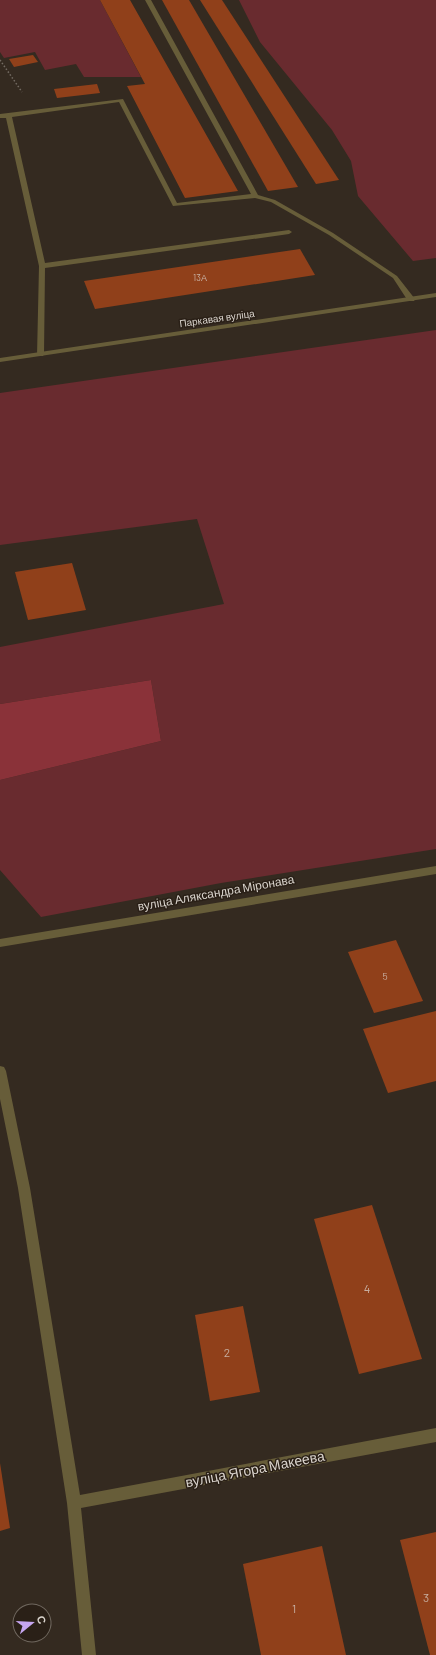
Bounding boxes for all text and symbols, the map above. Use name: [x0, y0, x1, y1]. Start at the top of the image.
house number: 13А: [193, 272, 207, 283]
street label: Паркавая вуліца: [179, 307, 256, 329]
street label: вуліца Аляксандра Міронава: [136, 871, 296, 914]
house number: 5: [382, 970, 388, 982]
house number: 4: [364, 1281, 370, 1295]
house number: 2: [224, 1345, 230, 1359]
street label: вуліца Ягора Макеева: [184, 1447, 326, 1490]
house number: 3: [423, 1590, 429, 1604]
house number: 1: [292, 1601, 296, 1615]
north arrow: [12, 1603, 52, 1643]
text: С: [35, 1614, 49, 1626]

